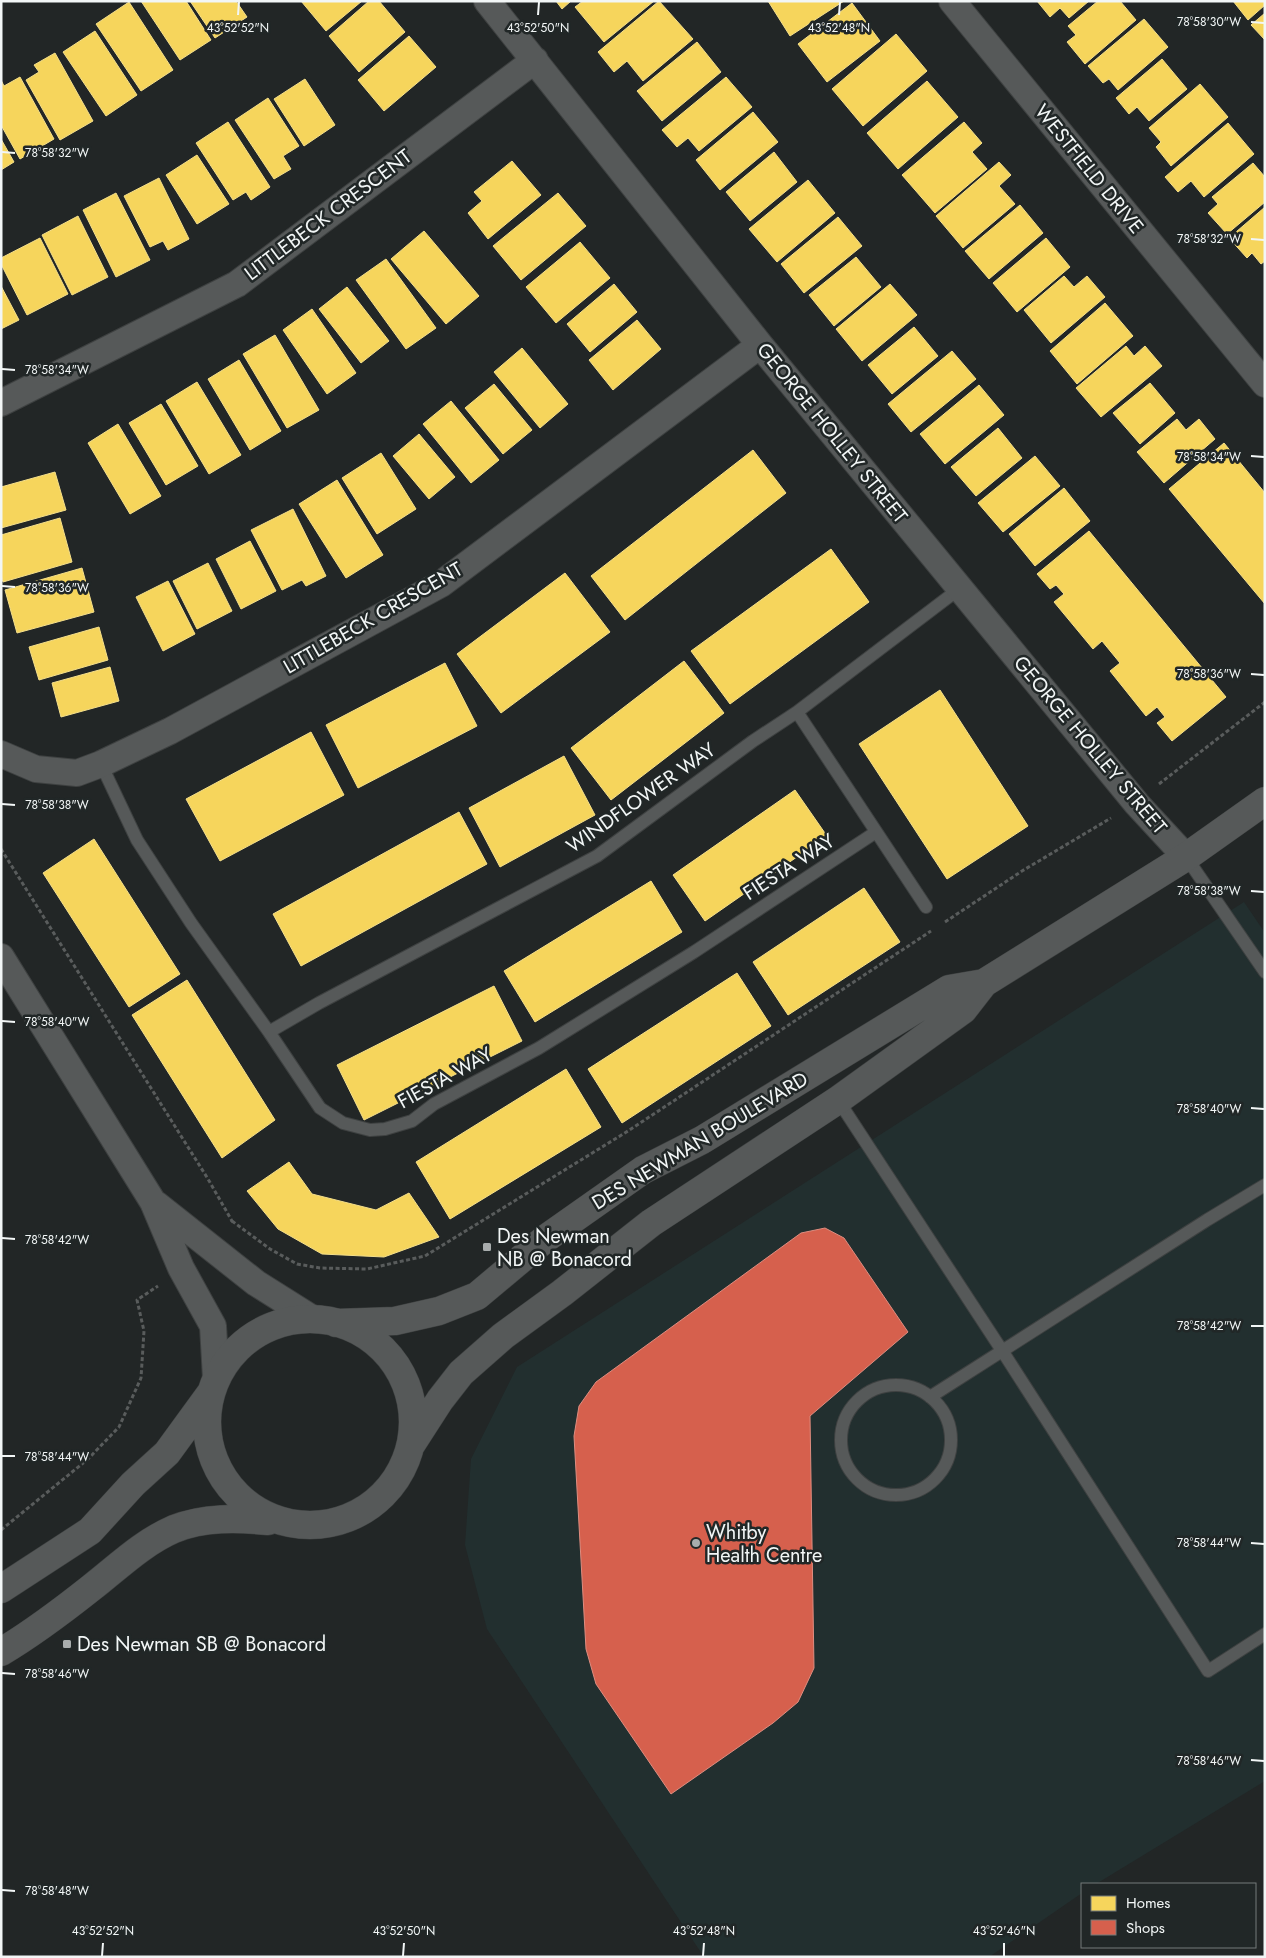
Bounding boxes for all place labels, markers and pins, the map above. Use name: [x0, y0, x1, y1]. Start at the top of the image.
place label: Des Newman NB @ Bonacord: [497, 1222, 632, 1274]
marker: Des Newman NB @ Bonacord: [481, 1241, 493, 1253]
place label: Whitby Health Centre: [706, 1518, 822, 1570]
marker: Whitby Health Centre: [690, 1537, 702, 1549]
place label: Des Newman SB @ Bonacord: [77, 1630, 326, 1659]
marker: Des Newman SB @ Bonacord: [61, 1638, 73, 1650]

